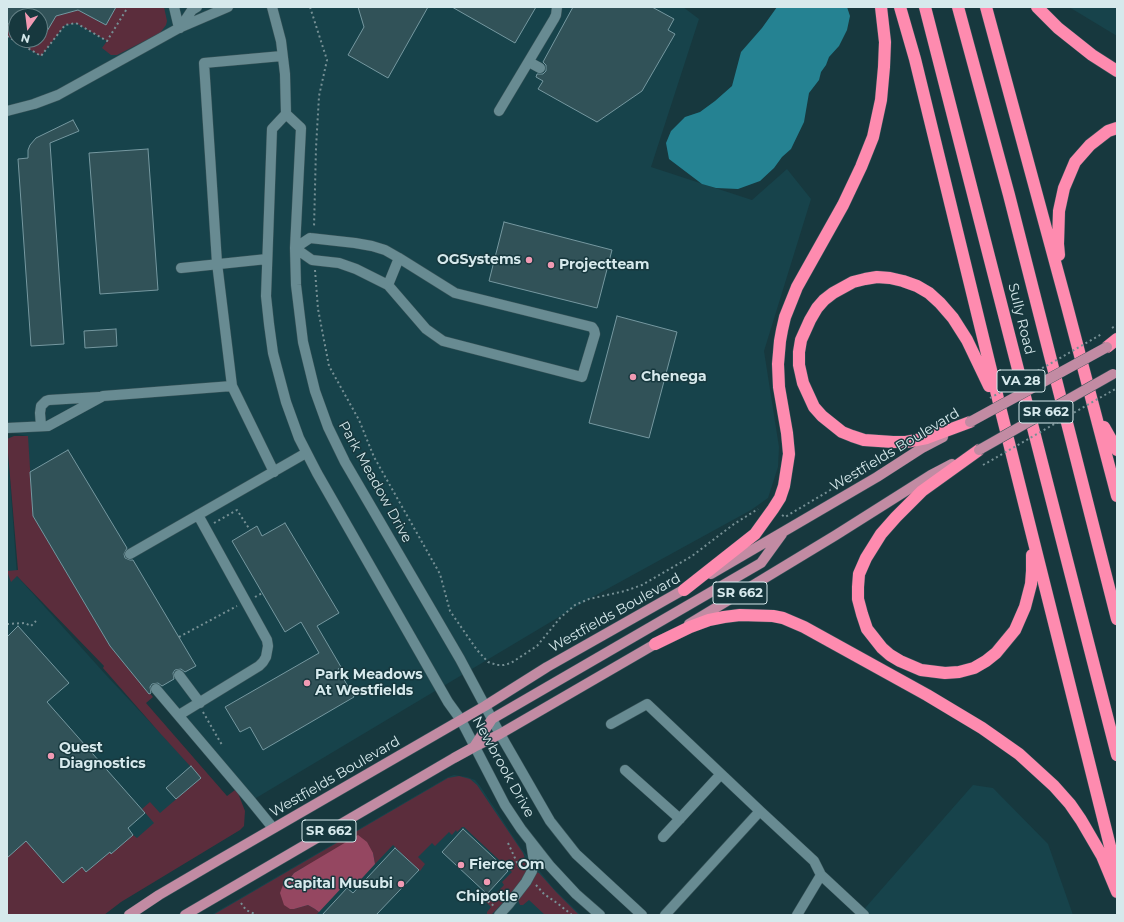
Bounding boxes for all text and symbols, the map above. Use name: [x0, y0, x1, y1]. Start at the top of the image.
north arrow: [8, 8, 48, 48]
text: N: [19, 31, 31, 47]
place label: OGSystems: [437, 252, 521, 268]
marker: OGSystems: [524, 255, 534, 265]
place label: Projectteam: [559, 257, 649, 273]
marker: Projectteam: [546, 260, 556, 270]
street label: Sully Road: [1004, 281, 1038, 357]
place label: Chenega: [641, 369, 707, 385]
road number: VA 28: [997, 370, 1045, 392]
marker: Chenega: [628, 372, 638, 382]
road number: SR 662: [1019, 401, 1073, 423]
street label: Westfields Boulevard: [827, 405, 963, 495]
street label: Park Meadow Drive: [335, 418, 415, 546]
street label: Westfields Boulevard: [546, 570, 684, 656]
road number: SR 662: [713, 582, 767, 604]
place label: Park Meadows At Westfields: [315, 667, 423, 700]
marker: Park Meadows At Westfields: [302, 678, 312, 688]
street label: Newbrook Drive: [468, 713, 538, 821]
street label: Westfields Boulevard: [267, 733, 403, 821]
place label: Quest Diagnostics: [59, 740, 146, 772]
marker: Quest Diagnostics: [46, 751, 56, 761]
road number: SR 662: [302, 820, 356, 842]
place label: Fierce Om: [469, 857, 544, 873]
marker: Fierce Om: [456, 860, 466, 870]
place label: Capital Musubi: [284, 876, 393, 892]
marker: Chipotle: [482, 877, 492, 887]
marker: Capital Musubi: [396, 879, 406, 889]
place label: Chipotle: [456, 889, 518, 905]

